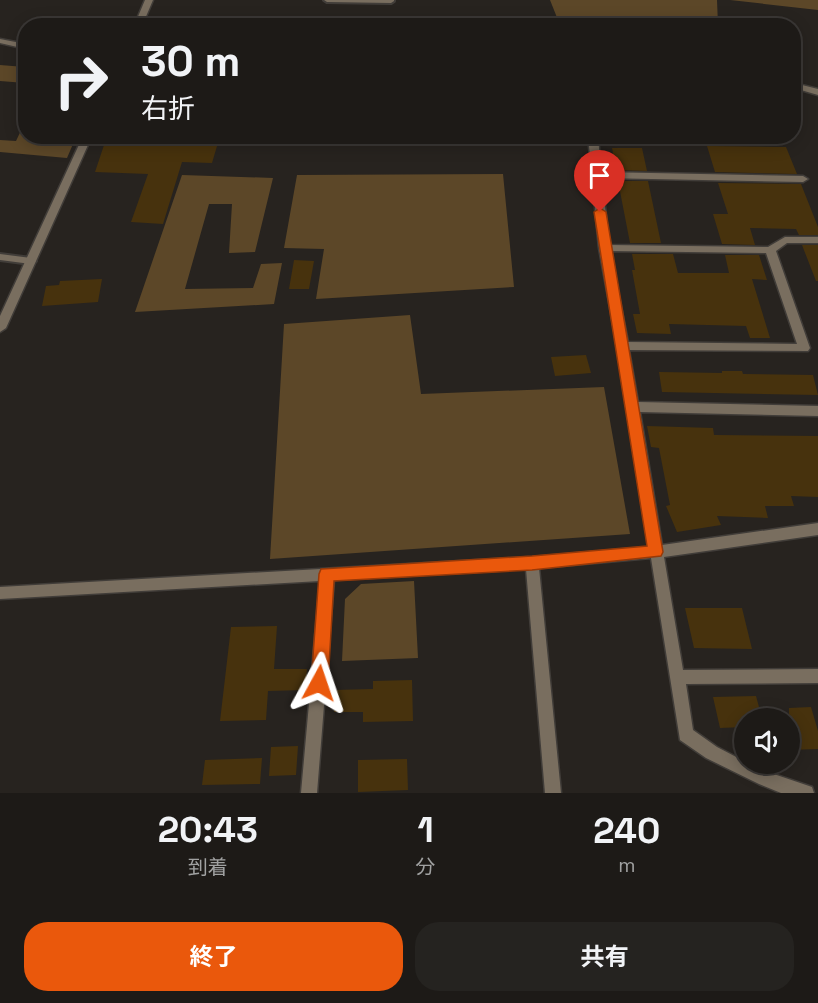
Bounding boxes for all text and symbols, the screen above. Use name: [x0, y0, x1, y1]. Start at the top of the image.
text: 30 m: [141, 35, 240, 88]
icon: right: [42, 42, 120, 120]
text: 右折: [141, 91, 195, 126]
pin: [574, 150, 625, 212]
icon: arrive: [583, 159, 616, 192]
position arrow: [287, 651, 351, 715]
map controls: [734, 708, 800, 774]
button: sound: [734, 708, 800, 774]
text: 20:43: [158, 807, 258, 853]
text: 1: [417, 807, 434, 853]
text: 240: [593, 808, 660, 854]
text: m: [618, 852, 635, 878]
text: 到着: [188, 854, 228, 880]
text: 分: [416, 854, 436, 880]
button: 終了: [24, 922, 403, 991]
button: 共有: [415, 922, 794, 991]

